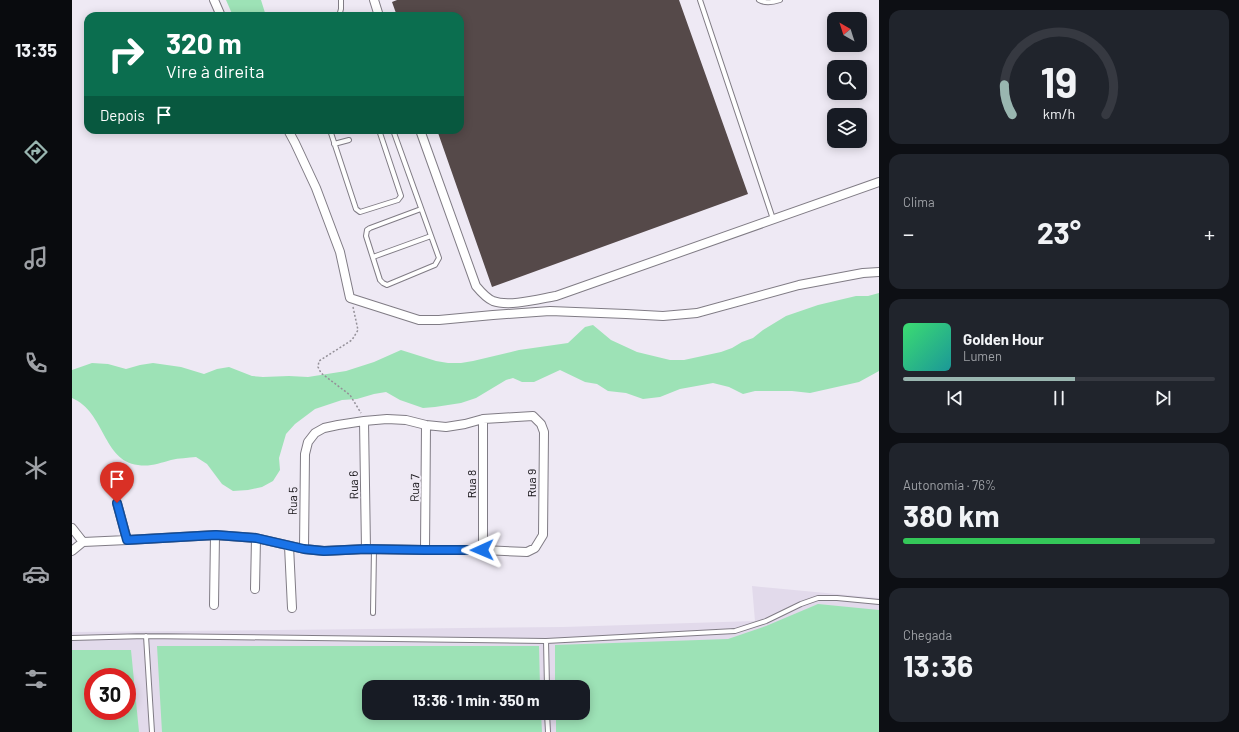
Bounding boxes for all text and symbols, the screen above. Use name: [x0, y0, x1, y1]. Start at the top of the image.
north arrow: [827, 12, 867, 52]
map controls: [827, 12, 867, 148]
text: 320 m: [166, 26, 242, 60]
icon: right: [100, 28, 152, 80]
text: 13:35: [15, 39, 57, 61]
text: 19: [1041, 56, 1077, 106]
text: Vire à direita: [166, 60, 264, 82]
button: search: [827, 60, 867, 100]
icon: arrive: [153, 104, 175, 126]
text: km/h: [1043, 105, 1075, 122]
text: Depois: [100, 106, 145, 124]
button: layers: [827, 108, 867, 148]
icon: directions: [22, 138, 50, 166]
text: Clima: [903, 194, 935, 210]
text: 23°: [1037, 214, 1081, 250]
text: −: [903, 220, 914, 246]
text: +: [1204, 220, 1215, 246]
icon: music: [22, 244, 50, 272]
text: Golden Hour: [963, 330, 1044, 348]
text: Lumen: [963, 348, 1002, 364]
icon: phone: [22, 349, 50, 377]
icon: previous: [944, 387, 966, 409]
icon: pause: [1048, 387, 1070, 409]
icon: next: [1152, 387, 1174, 409]
icon: climate: [22, 454, 50, 482]
pin: [100, 462, 134, 503]
icon: arrive: [106, 468, 128, 490]
street label: Rua 9: [524, 469, 538, 497]
street label: Rua 8: [464, 470, 478, 498]
street label: Rua 6: [346, 471, 360, 499]
street label: Rua 7: [407, 474, 421, 502]
text: Autonomia · 76%: [903, 477, 996, 493]
street label: Rua 5: [285, 487, 299, 515]
text: 380 km: [903, 497, 1000, 533]
position arrow: [461, 529, 503, 571]
icon: car: [22, 560, 50, 588]
text: Chegada: [903, 627, 952, 643]
text: 13:36: [903, 647, 973, 683]
icon: filters: [22, 665, 50, 693]
speed limit sign: 30: [84, 668, 136, 720]
text: 13:36 · 1 min · 350 m: [412, 691, 540, 709]

